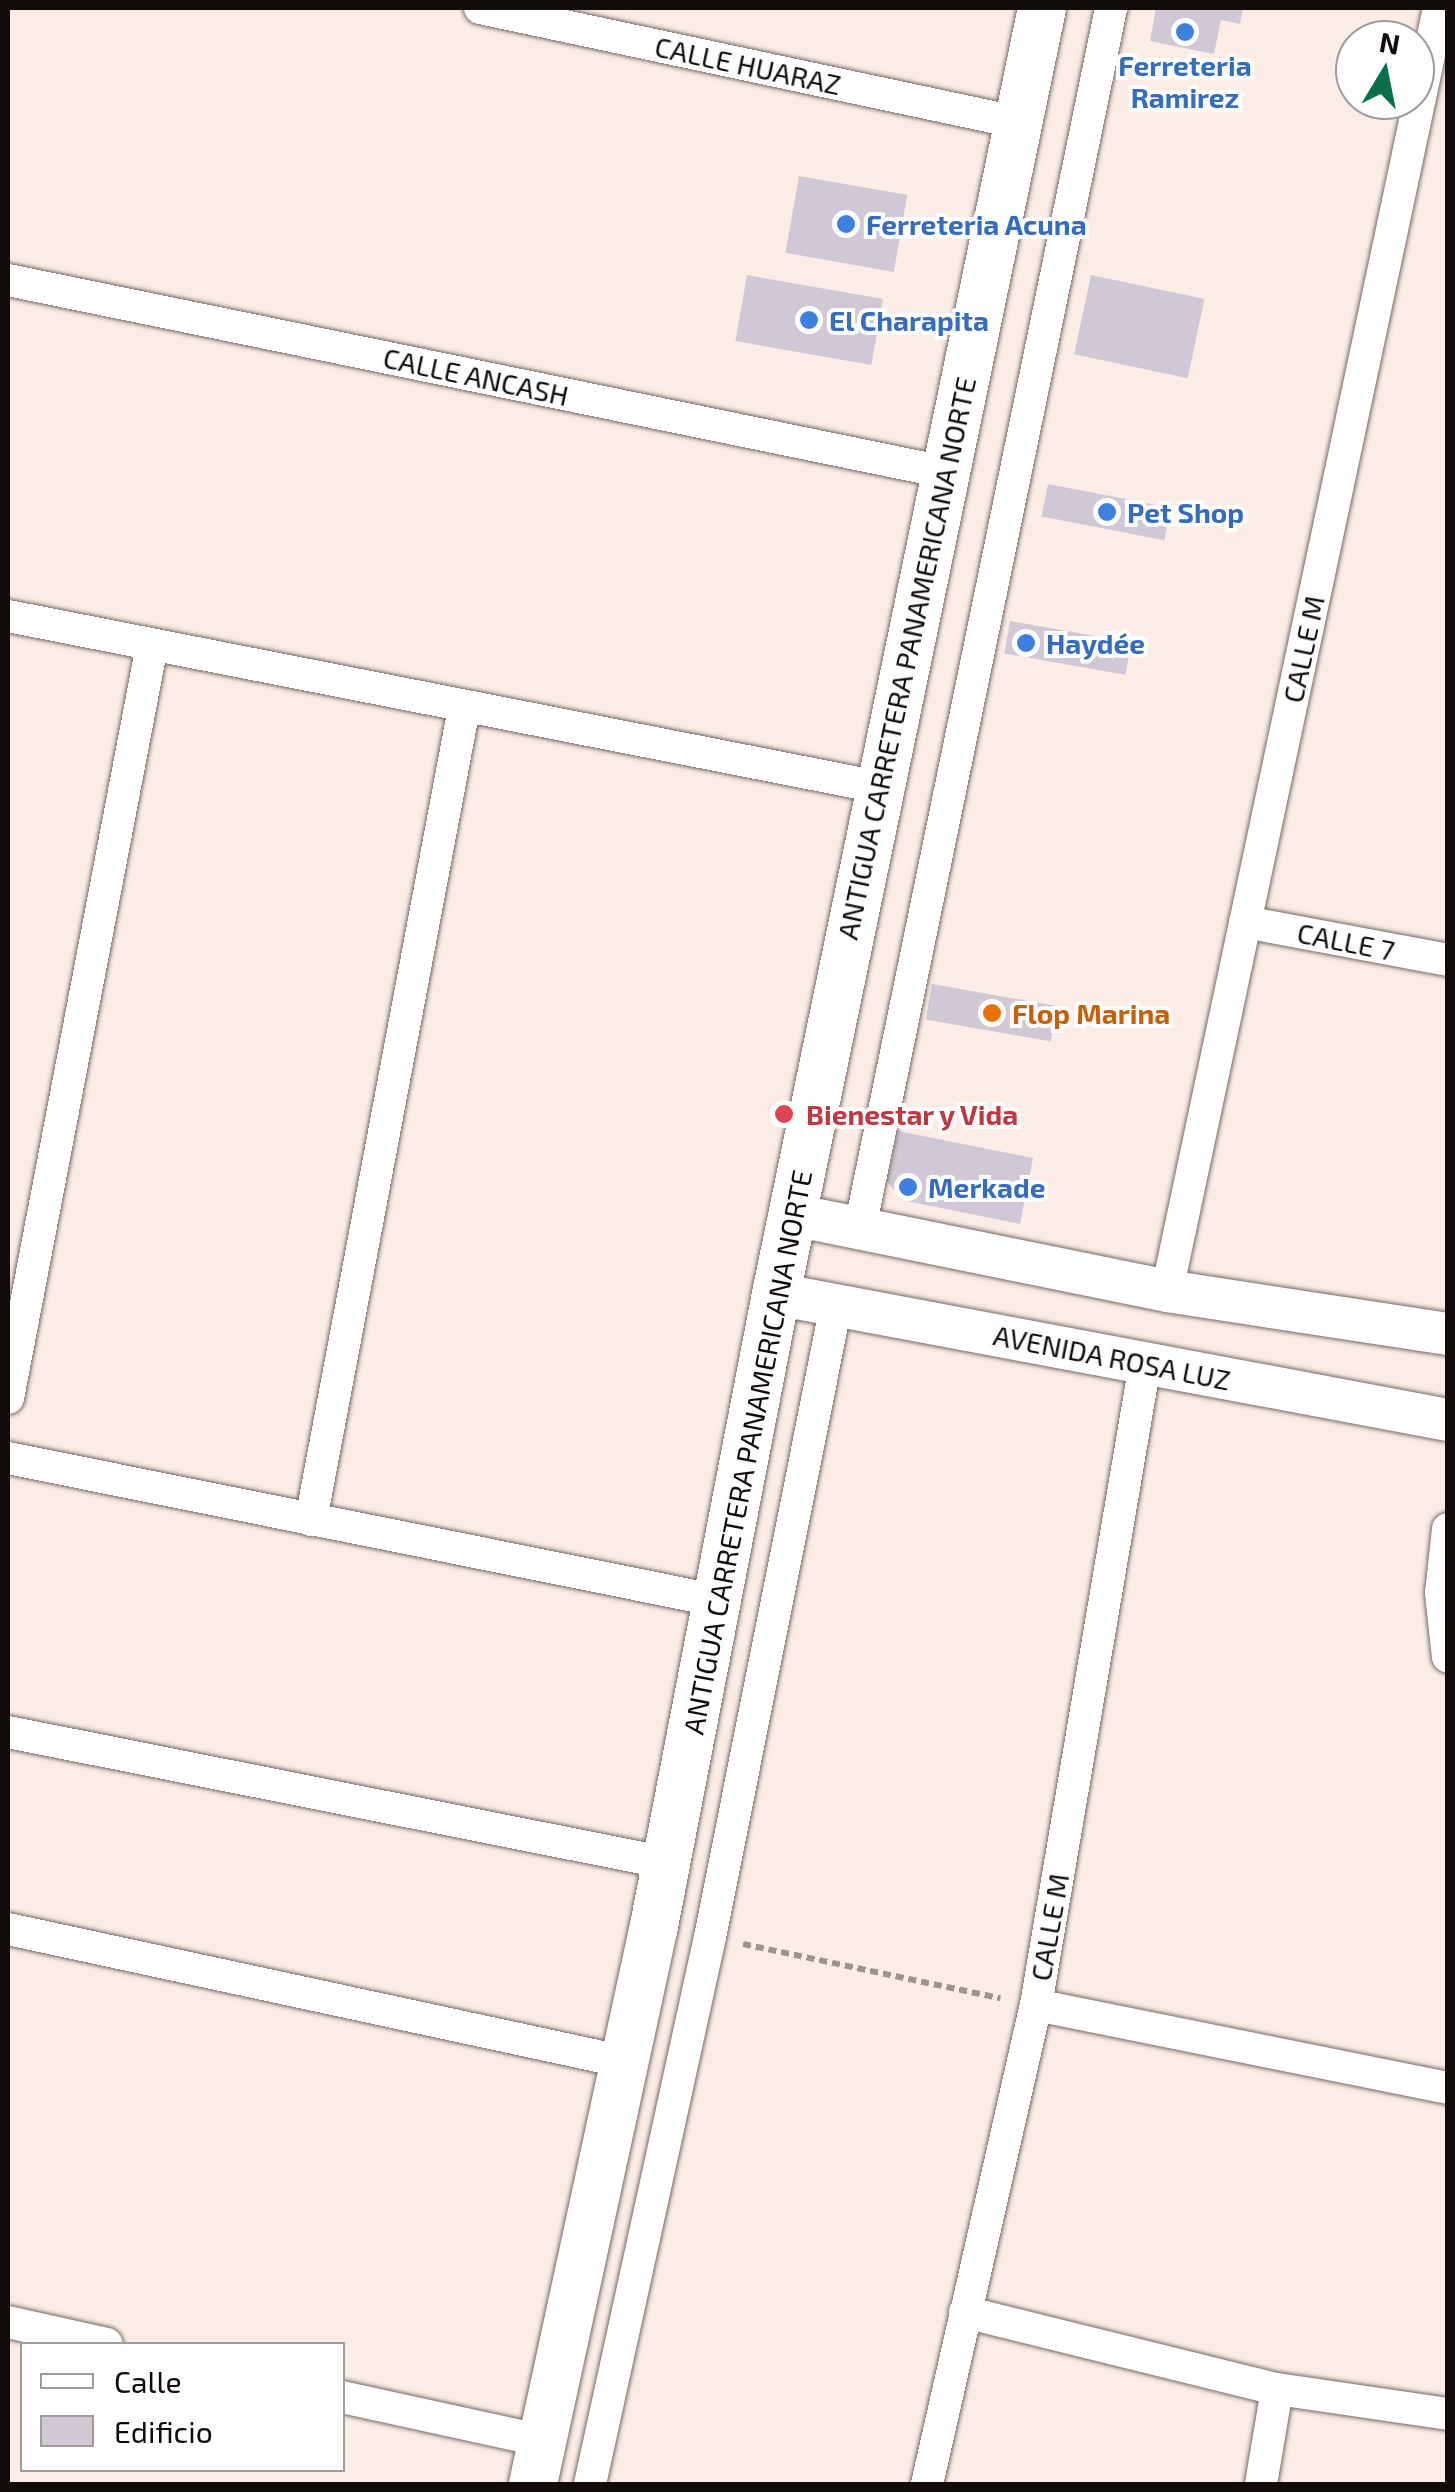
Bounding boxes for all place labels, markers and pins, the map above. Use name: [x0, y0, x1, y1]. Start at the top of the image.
marker: Ferreteria Ramirez: [1174, 21, 1196, 43]
place label: Ferreteria Ramirez: [1118, 48, 1252, 114]
place label: Ferreteria Acuna: [866, 207, 1087, 241]
marker: Ferreteria Acuna: [835, 213, 857, 235]
place label: El Charapita: [829, 303, 989, 337]
marker: El Charapita: [798, 309, 820, 331]
place label: Pet Shop: [1127, 495, 1244, 529]
marker: Pet Shop: [1096, 501, 1118, 523]
place label: Haydée: [1046, 626, 1145, 660]
marker: Haydée: [1015, 632, 1037, 654]
place label: Flop Marina: [1012, 996, 1170, 1030]
marker: Flop Marina: [981, 1002, 1003, 1024]
place label: Bienestar y Vida: [806, 1097, 1021, 1131]
marker: Bienestar y Vida: [771, 1101, 797, 1127]
place label: Merkade: [928, 1170, 1045, 1204]
marker: Merkade: [897, 1176, 919, 1198]

